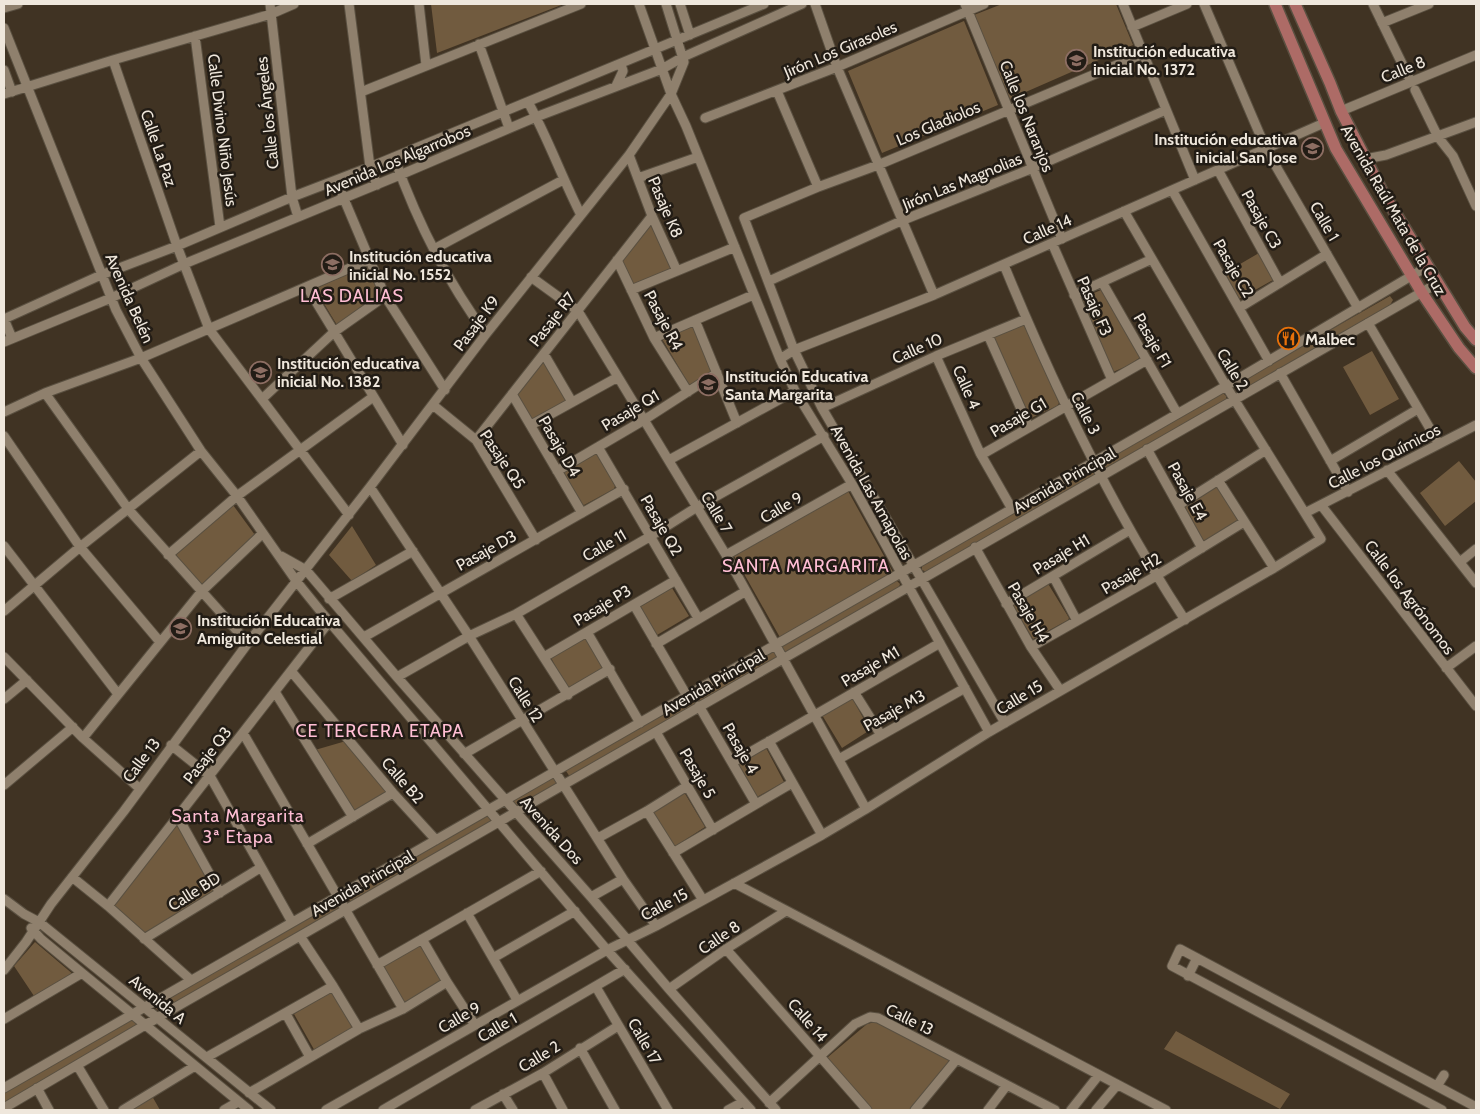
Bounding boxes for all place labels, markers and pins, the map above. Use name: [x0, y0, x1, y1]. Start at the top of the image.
place label: Institución educativa inicial No. 1372: [1093, 42, 1236, 79]
school or university icon: Institución educativa inicial No. 1372: [1065, 48, 1089, 72]
place label: Institución educativa inicial San Jose: [1154, 130, 1297, 167]
school or university icon: Institución educativa inicial San Jose: [1301, 136, 1325, 160]
place label: Institución educativa inicial No. 1552: [349, 247, 492, 284]
school or university icon: Institución educativa inicial No. 1552: [321, 253, 345, 277]
restaurant icon: Malbec: [1277, 327, 1301, 351]
place label: Malbec: [1305, 330, 1355, 349]
place label: Institución educativa inicial No. 1382: [277, 354, 420, 391]
school or university icon: Institución educativa inicial No. 1382: [249, 360, 273, 384]
place label: Institución Educativa Santa Margarita: [725, 367, 869, 404]
school or university icon: Institución Educativa Santa Margarita: [697, 373, 721, 397]
place label: Institución Educativa Amiguito Celestial: [197, 611, 341, 648]
school or university icon: Institución Educativa Amiguito Celestial: [169, 617, 193, 641]

